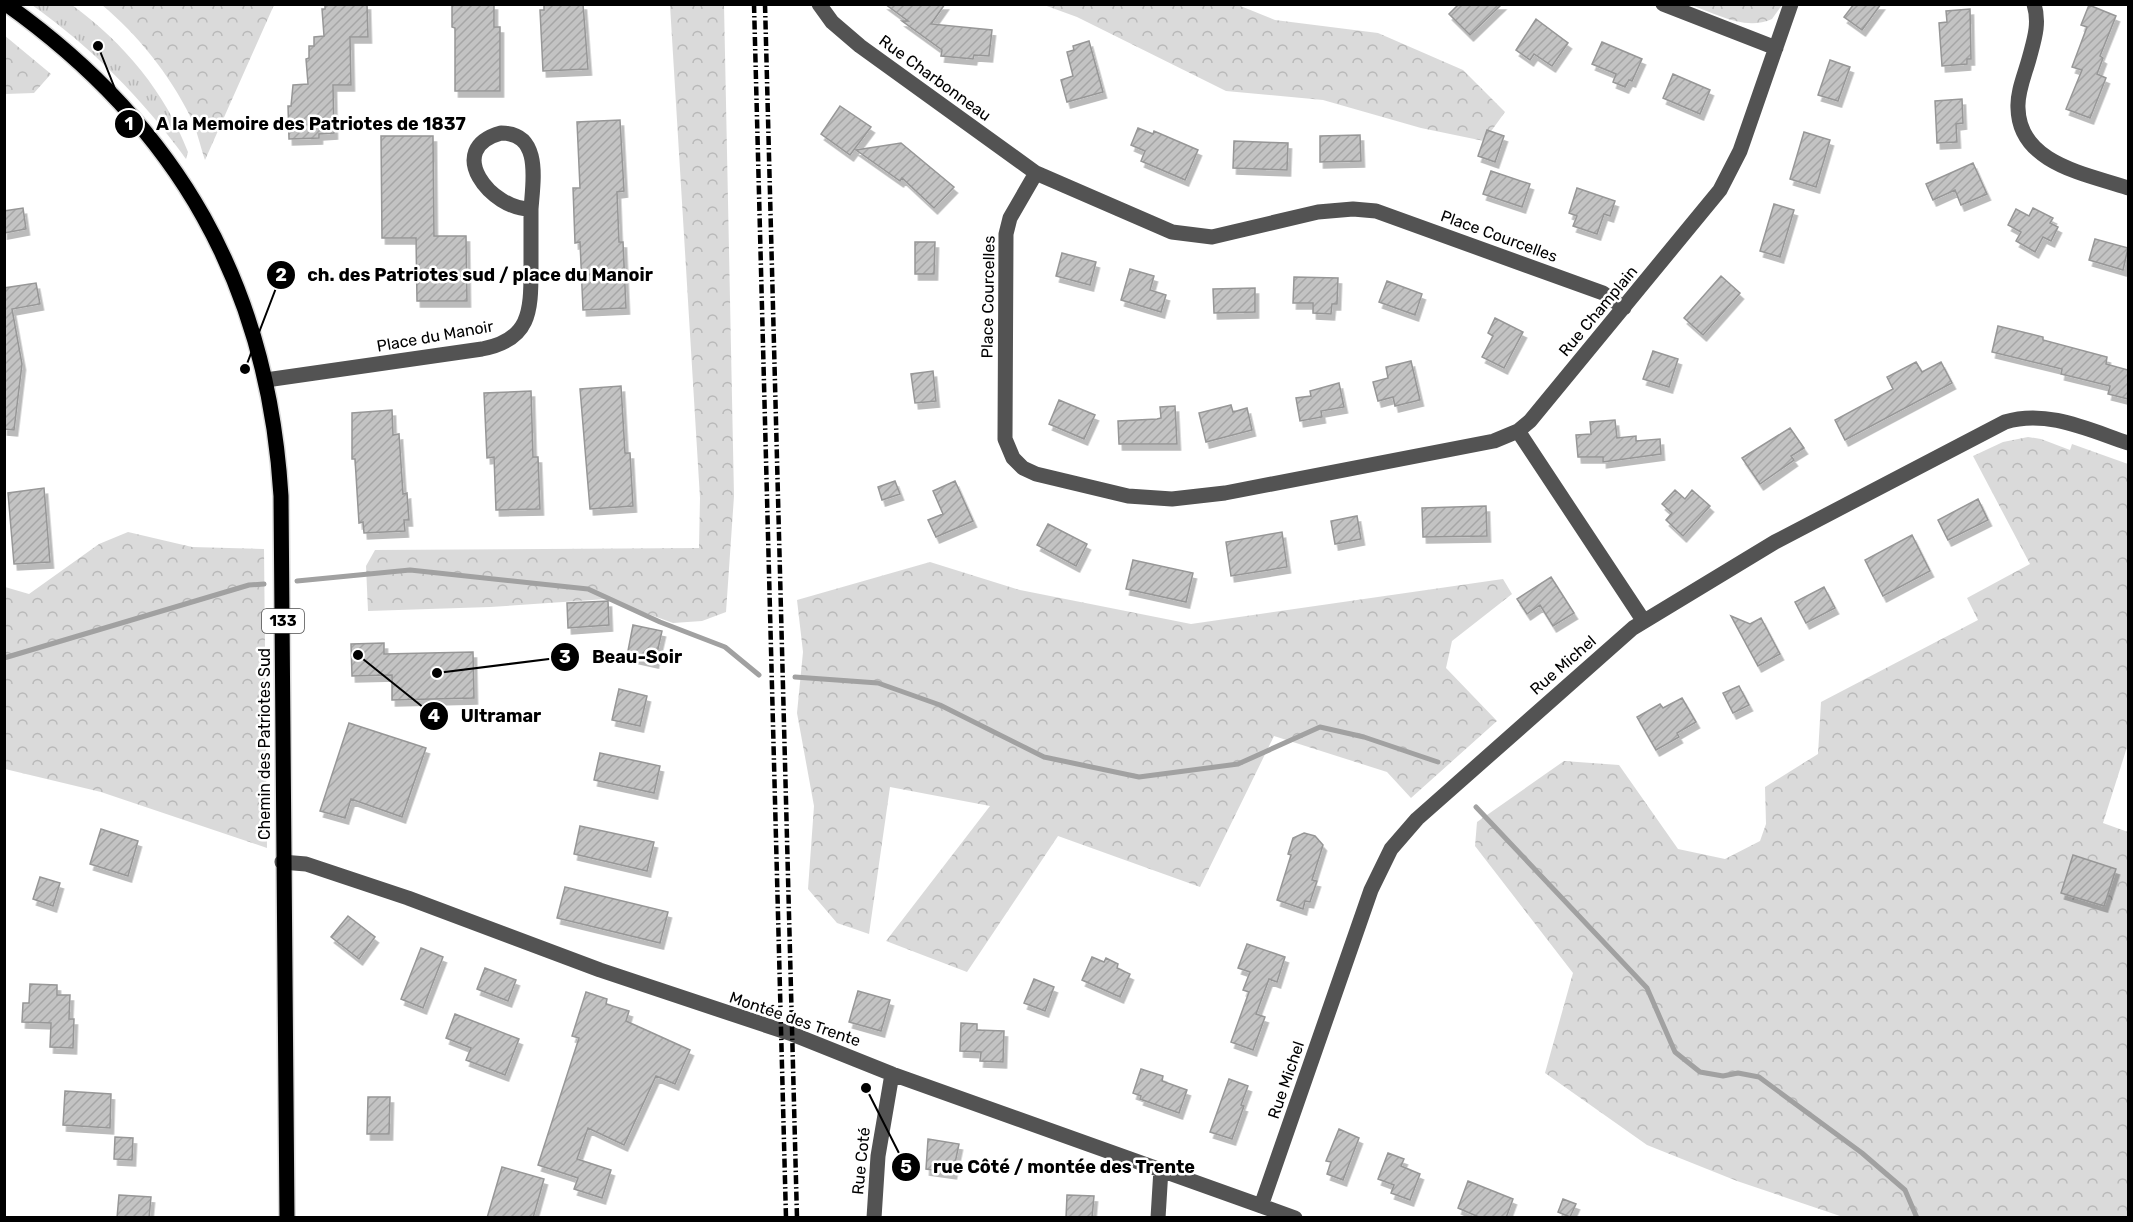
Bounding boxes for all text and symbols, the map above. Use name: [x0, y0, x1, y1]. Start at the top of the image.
street label: Rue Charbonneau: [875, 31, 995, 125]
callout: A la Memoire des Patriotes de 1837: [114, 106, 478, 142]
text: 1: [125, 113, 133, 135]
text: A la Memoire des Patriotes de 1837: [156, 113, 466, 135]
street label: Place Courcelles: [1438, 206, 1560, 266]
street label: Place Courcelles: [977, 235, 999, 359]
callout: ch. des Patriotes sud / place du Manoir: [266, 257, 665, 293]
street label: Rue Champlain: [1555, 262, 1641, 360]
text: 2: [275, 264, 287, 286]
text: ch. des Patriotes sud / place du Manoir: [307, 264, 653, 286]
street label: Place du Manoir: [375, 316, 495, 356]
road number: 133: [262, 609, 304, 633]
street label: Rue Michel: [1526, 631, 1600, 699]
callout: Beau-Soir: [550, 639, 694, 675]
text: 3: [559, 646, 571, 668]
text: Beau-Soir: [592, 646, 682, 668]
street label: Chemin des Patriotes Sud: [255, 648, 274, 840]
callout: Ultramar: [419, 698, 554, 734]
text: 4: [428, 705, 440, 727]
text: Ultramar: [461, 705, 541, 727]
street label: Montée des Trente: [727, 988, 863, 1050]
street label: Rue Michel: [1264, 1039, 1308, 1121]
street label: Rue Coté: [848, 1126, 874, 1196]
callout: rue Côté / montée des Trente: [891, 1149, 1207, 1185]
text: 5: [900, 1156, 912, 1178]
text: rue Côté / montée des Trente: [933, 1156, 1195, 1178]

